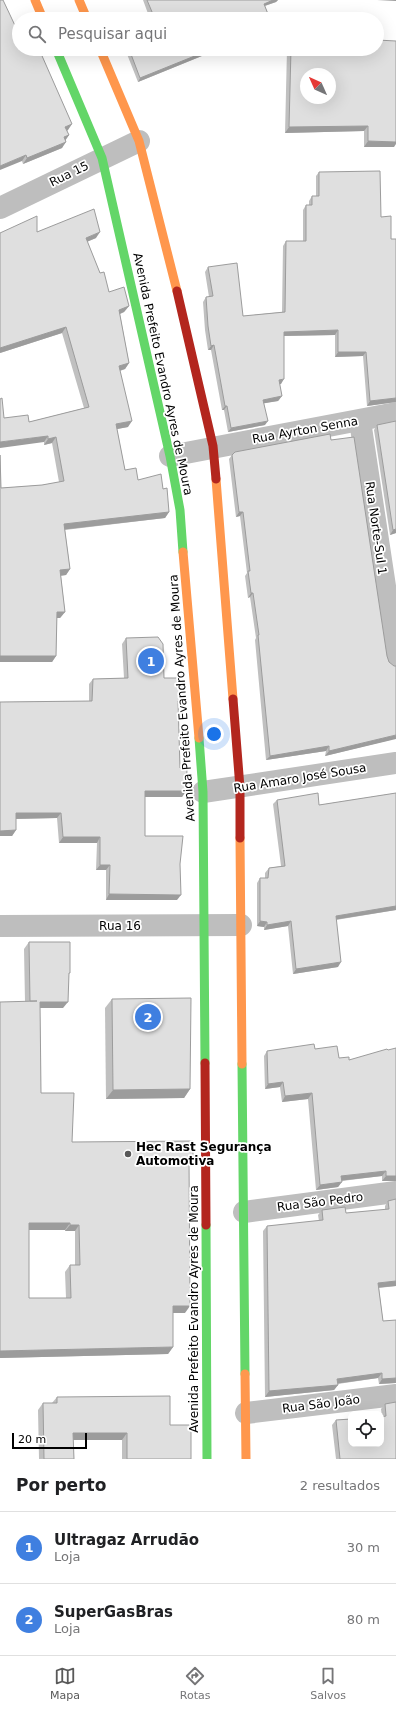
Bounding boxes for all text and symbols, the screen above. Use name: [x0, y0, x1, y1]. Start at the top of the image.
search box: [12, 12, 384, 56]
icon: search: [26, 23, 48, 45]
text: Pesquisar aqui: [58, 25, 167, 43]
north arrow: [300, 68, 336, 104]
street label: Rua 15: [47, 159, 91, 189]
street label: Avenida Prefeito Evandro Ayres de Moura: [130, 251, 196, 497]
street label: Rua Ayrton Senna: [251, 414, 359, 446]
street label: Rua Norte-Sul 1: [363, 480, 389, 576]
street label: Avenida Prefeito Evandro Ayres de Moura: [166, 574, 198, 822]
pin: 1: [138, 646, 164, 676]
your location: [204, 724, 224, 744]
street label: Rua Amaro José Sousa: [233, 761, 367, 795]
street label: Rua 16: [99, 919, 141, 933]
pin: 2: [135, 1002, 161, 1032]
place label: Hec Rast Segurança Automotiva: [136, 1140, 272, 1168]
marker: Hec Rast Segurança Automotiva: [123, 1149, 133, 1159]
street label: Avenida Prefeito Evandro Ayres de Moura: [187, 1185, 201, 1433]
street label: Rua São Pedro: [276, 1190, 364, 1214]
street label: Rua São João: [281, 1392, 361, 1416]
map controls: [348, 1411, 384, 1447]
button: locate: [348, 1411, 384, 1447]
scale bar: [12, 1431, 87, 1450]
text: 20 m: [18, 1433, 46, 1446]
text: Por perto: [16, 1475, 106, 1495]
text: 2 resultados: [300, 1478, 380, 1493]
text: Ultragaz Arrudão: [54, 1531, 199, 1549]
text: 1: [24, 1540, 34, 1555]
text: 30 m: [347, 1540, 380, 1555]
text: Loja: [54, 1549, 81, 1564]
text: SuperGasBras: [54, 1603, 173, 1621]
text: 2: [24, 1612, 34, 1627]
text: 80 m: [347, 1612, 380, 1627]
text: Loja: [54, 1621, 81, 1636]
tab: Mapa: [50, 1665, 80, 1702]
tab: Rotas: [180, 1665, 210, 1702]
tab: Salvos: [310, 1665, 346, 1702]

